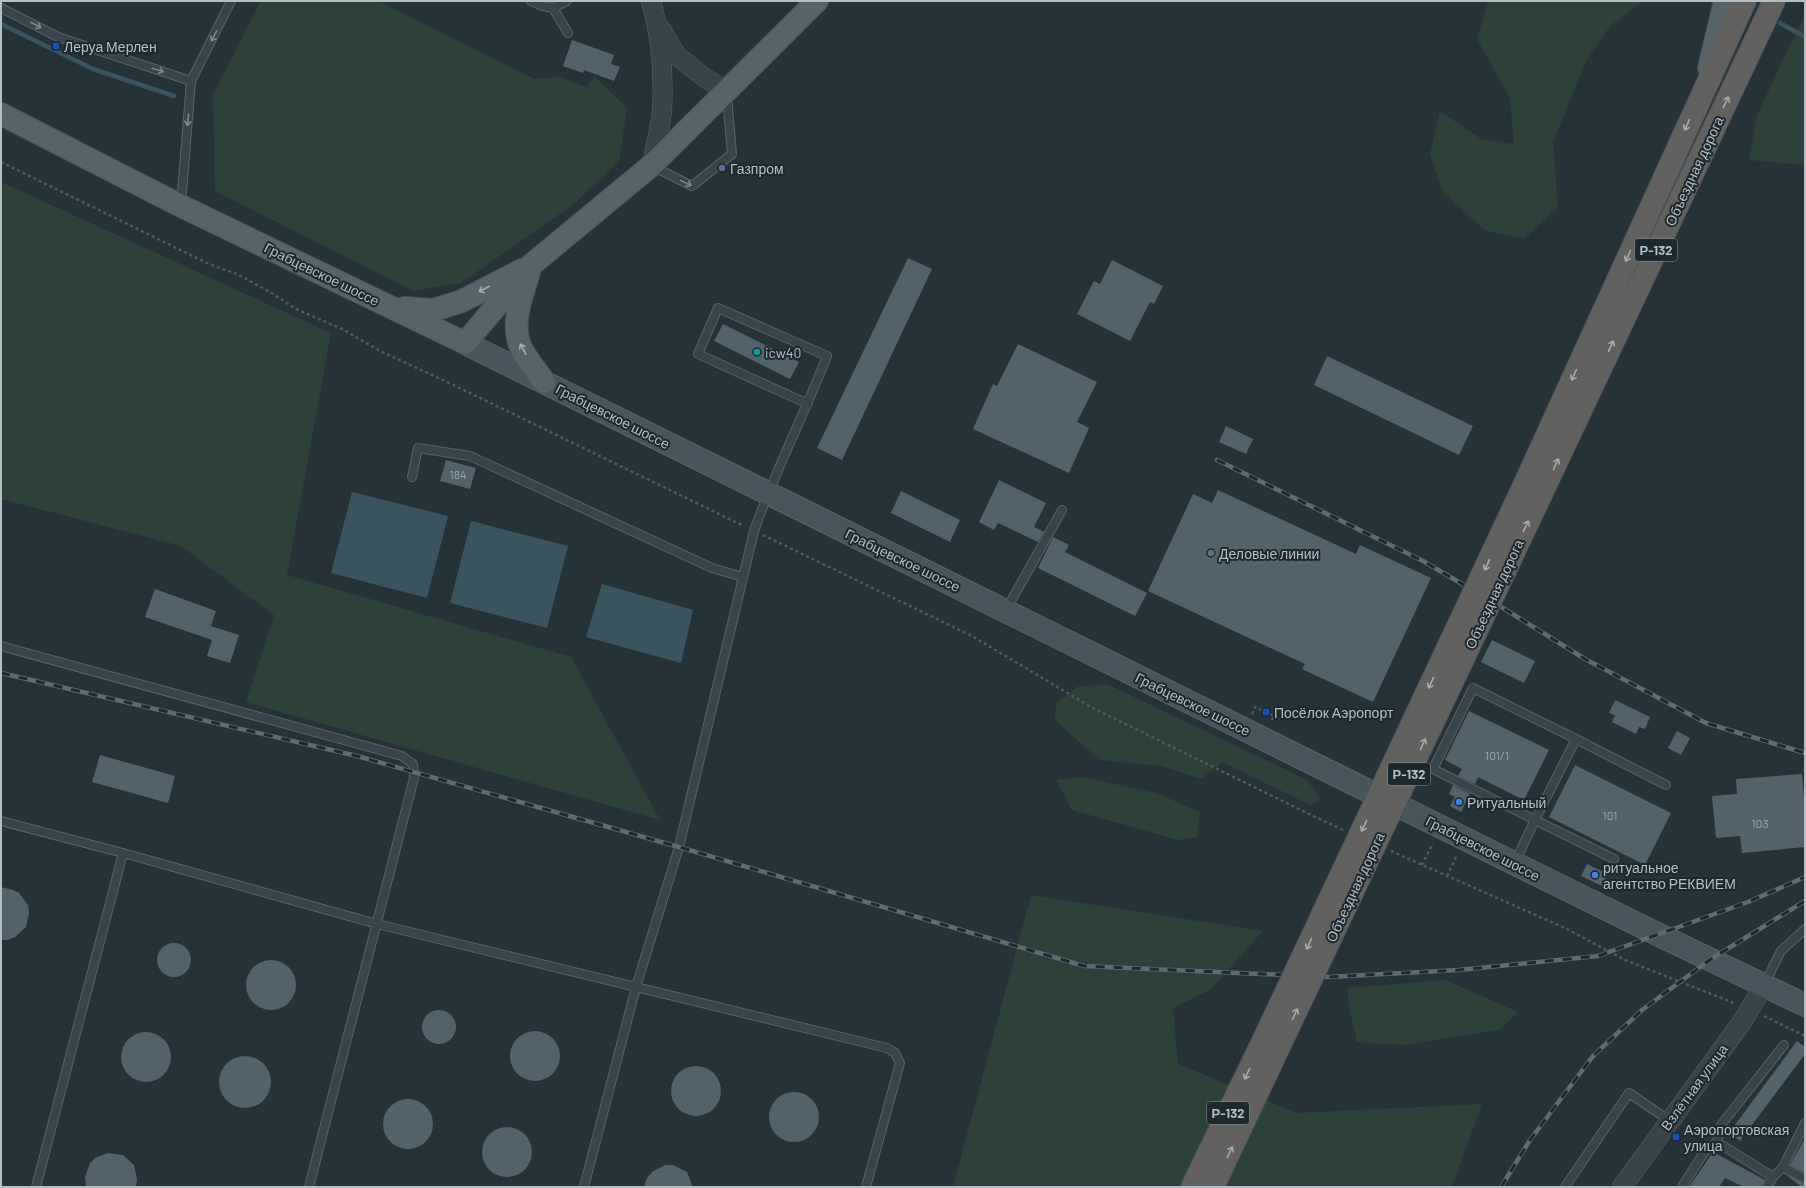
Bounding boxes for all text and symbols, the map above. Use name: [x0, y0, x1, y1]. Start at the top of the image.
one-way arrow: [29, 22, 41, 30]
one-way arrow: [210, 30, 217, 42]
place label: Леруа Мерлен: [64, 38, 157, 55]
marker: Леруа Мерлен: [51, 41, 61, 51]
one-way arrow: [151, 67, 164, 74]
one-way arrow: [1723, 96, 1730, 108]
one-way arrow: [184, 113, 191, 126]
street label: Объездная дорога: [1661, 113, 1727, 229]
one-way arrow: [1683, 119, 1691, 131]
place label: Газпром: [730, 160, 784, 177]
marker: Газпром: [717, 163, 727, 173]
one-way arrow: [680, 180, 692, 187]
street label: Грабцевское шоссе: [262, 239, 382, 309]
road number: Р-132: [1635, 239, 1677, 261]
one-way arrow: [1624, 250, 1631, 262]
one-way arrow: [479, 286, 491, 293]
one-way arrow: [1608, 340, 1615, 352]
one-way arrow: [519, 343, 526, 355]
place label: icw40: [765, 344, 802, 361]
marker: icw40: [752, 347, 762, 357]
one-way arrow: [1570, 368, 1577, 380]
street label: Грабцевское шоссе: [553, 380, 673, 452]
one-way arrow: [1553, 458, 1560, 470]
house number: 184: [449, 467, 467, 481]
one-way arrow: [1523, 520, 1530, 532]
street label: Грабцевское шоссе: [843, 525, 963, 595]
street label: Объездная дорога: [1461, 536, 1527, 652]
place label: Деловые линии: [1219, 545, 1319, 562]
marker: Деловые линии: [1206, 548, 1216, 558]
one-way arrow: [1483, 559, 1490, 571]
street label: Грабцевское шоссе: [1133, 669, 1253, 739]
one-way arrow: [1427, 677, 1434, 689]
place label: Посёлок Аэропорт: [1274, 704, 1394, 721]
marker: Посёлок Аэропорт: [1261, 707, 1271, 717]
one-way arrow: [1420, 739, 1427, 751]
house number: 101/1: [1485, 748, 1509, 762]
road number: Р-132: [1388, 763, 1430, 785]
place label: Ритуальный: [1467, 794, 1546, 811]
marker: Ритуальный: [1454, 797, 1464, 807]
house number: 101: [1603, 808, 1617, 822]
street label: Грабцевское шоссе: [1423, 812, 1543, 884]
house number: 103: [1751, 816, 1769, 830]
one-way arrow: [1360, 820, 1367, 832]
street label: Объездная дорога: [1322, 829, 1388, 945]
place label: ритуальное агентство РЕКВИЕМ: [1603, 859, 1736, 892]
marker: ритуальное агентство РЕКВИЕМ: [1590, 870, 1600, 880]
one-way arrow: [1305, 937, 1312, 949]
one-way arrow: [1292, 1008, 1299, 1020]
street label: Взлётная улица: [1657, 1040, 1731, 1133]
one-way arrow: [1243, 1068, 1250, 1080]
road number: Р-132: [1207, 1102, 1249, 1124]
place label: Аэропортовская улица: [1684, 1121, 1789, 1154]
marker: Аэропортовская улица: [1671, 1132, 1681, 1142]
one-way arrow: [1227, 1146, 1234, 1158]

